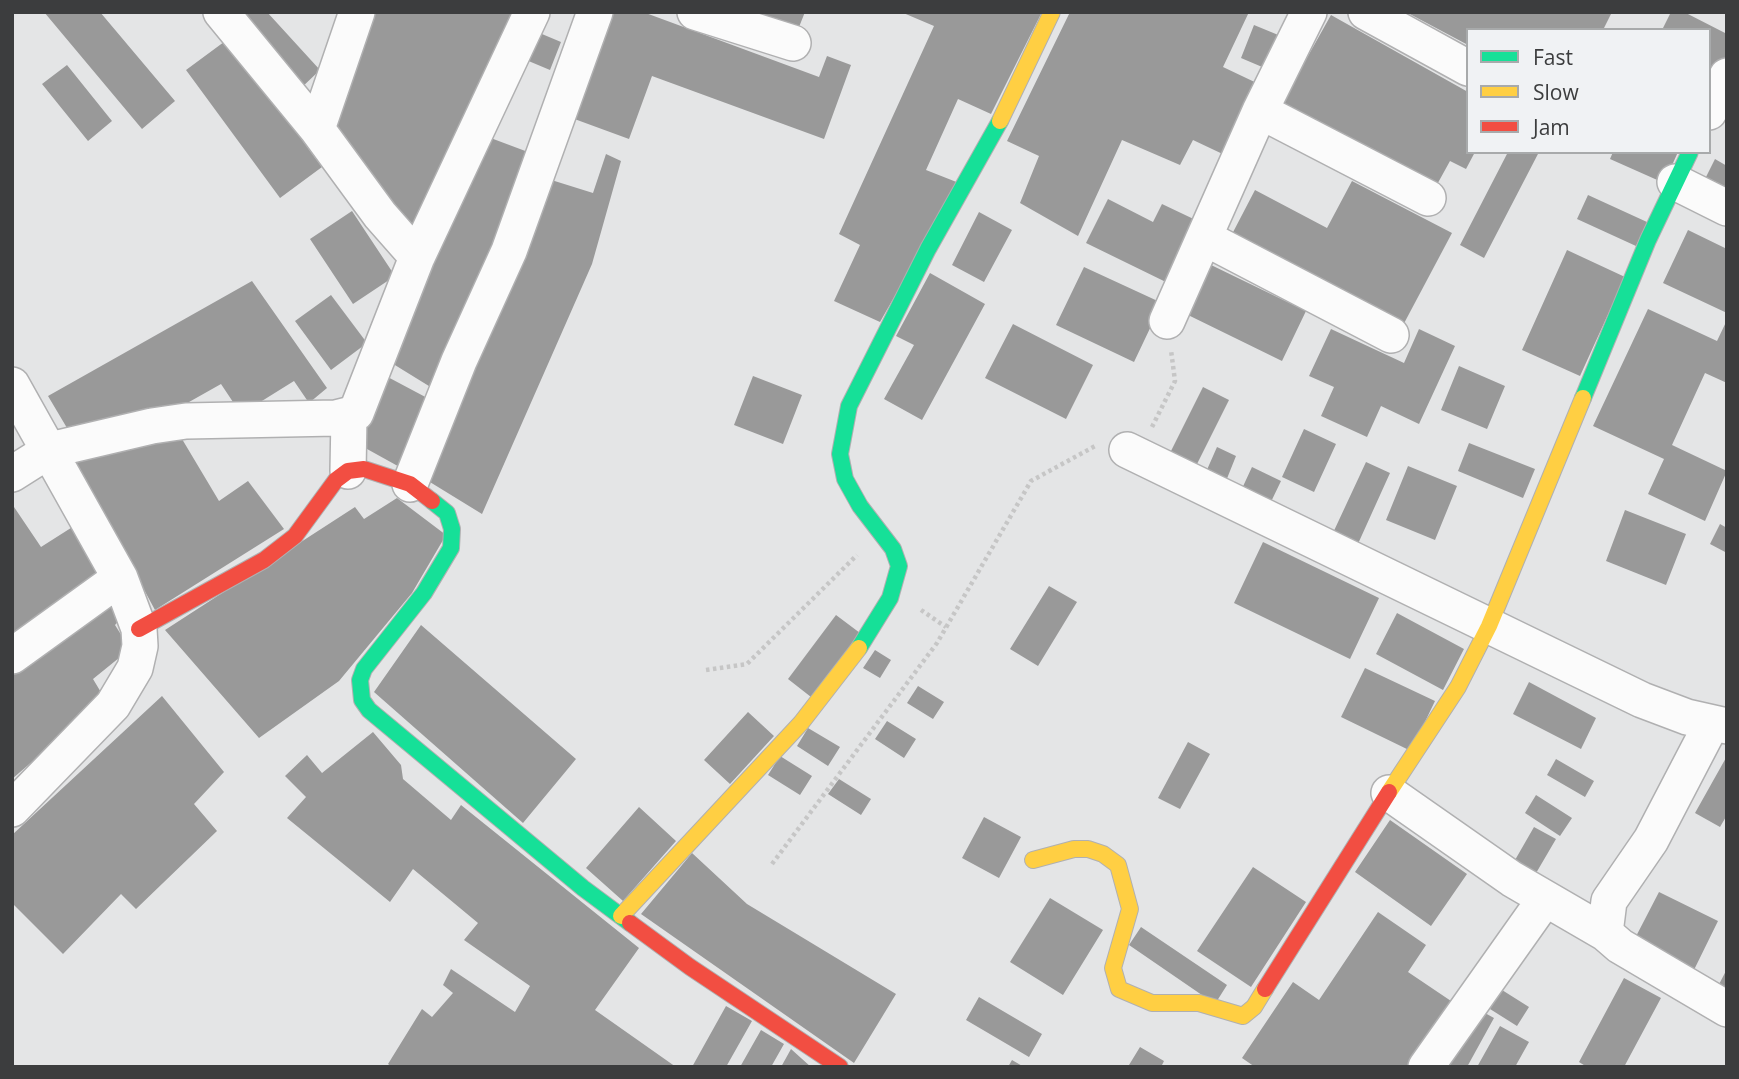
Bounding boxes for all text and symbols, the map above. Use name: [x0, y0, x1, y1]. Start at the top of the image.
legend: [1466, 28, 1711, 154]
text: Fast: [1533, 43, 1573, 71]
text: Slow: [1533, 78, 1579, 106]
text: Jam: [1533, 113, 1570, 141]

